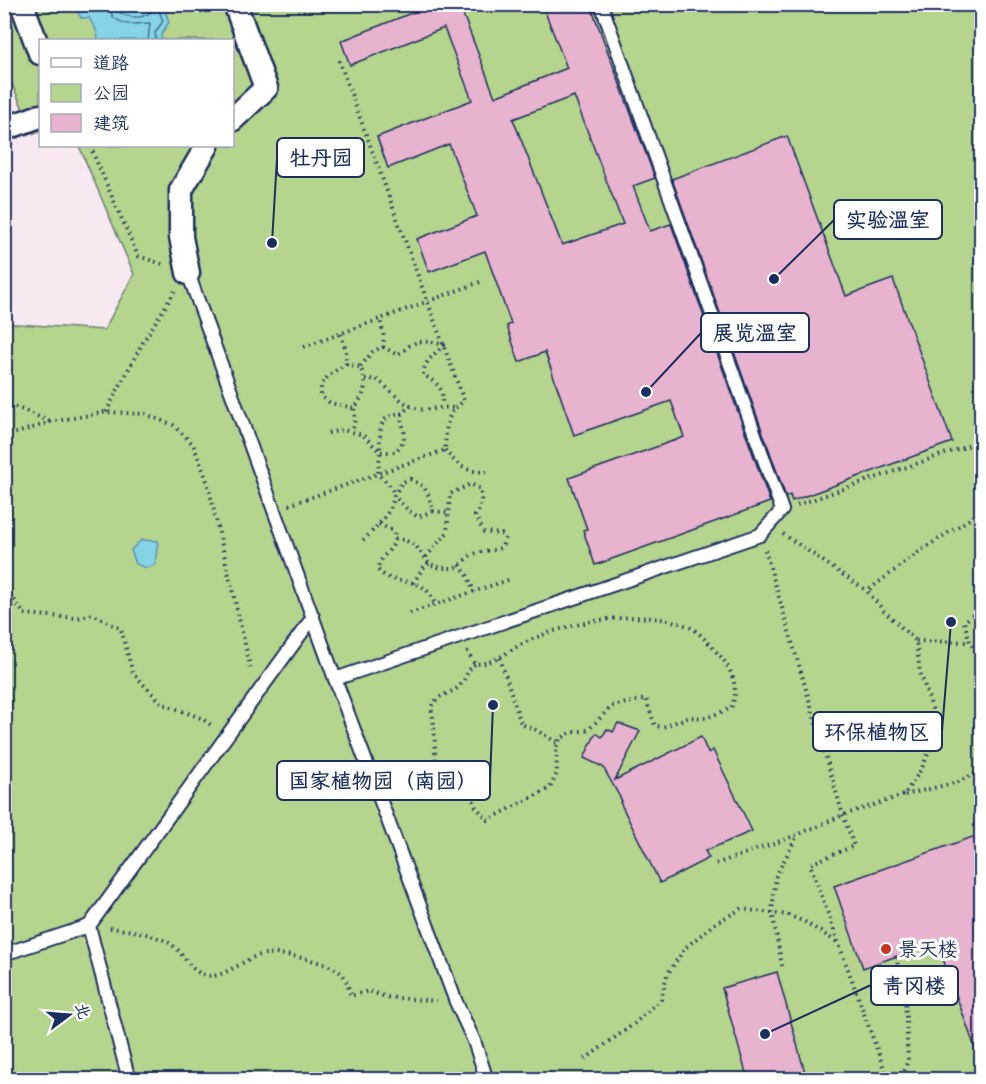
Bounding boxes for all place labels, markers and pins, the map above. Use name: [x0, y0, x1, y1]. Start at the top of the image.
callout: 牡丹园: [277, 138, 364, 177]
callout: 实验温室: [834, 200, 942, 239]
callout: 展览温室: [701, 313, 809, 352]
callout: 环保植物区: [813, 712, 942, 751]
callout: 国家植物园（南园）: [277, 761, 490, 800]
place label: 景天楼: [898, 935, 958, 962]
marker: 景天楼: [879, 942, 893, 956]
callout: 青冈楼: [871, 966, 958, 1005]

